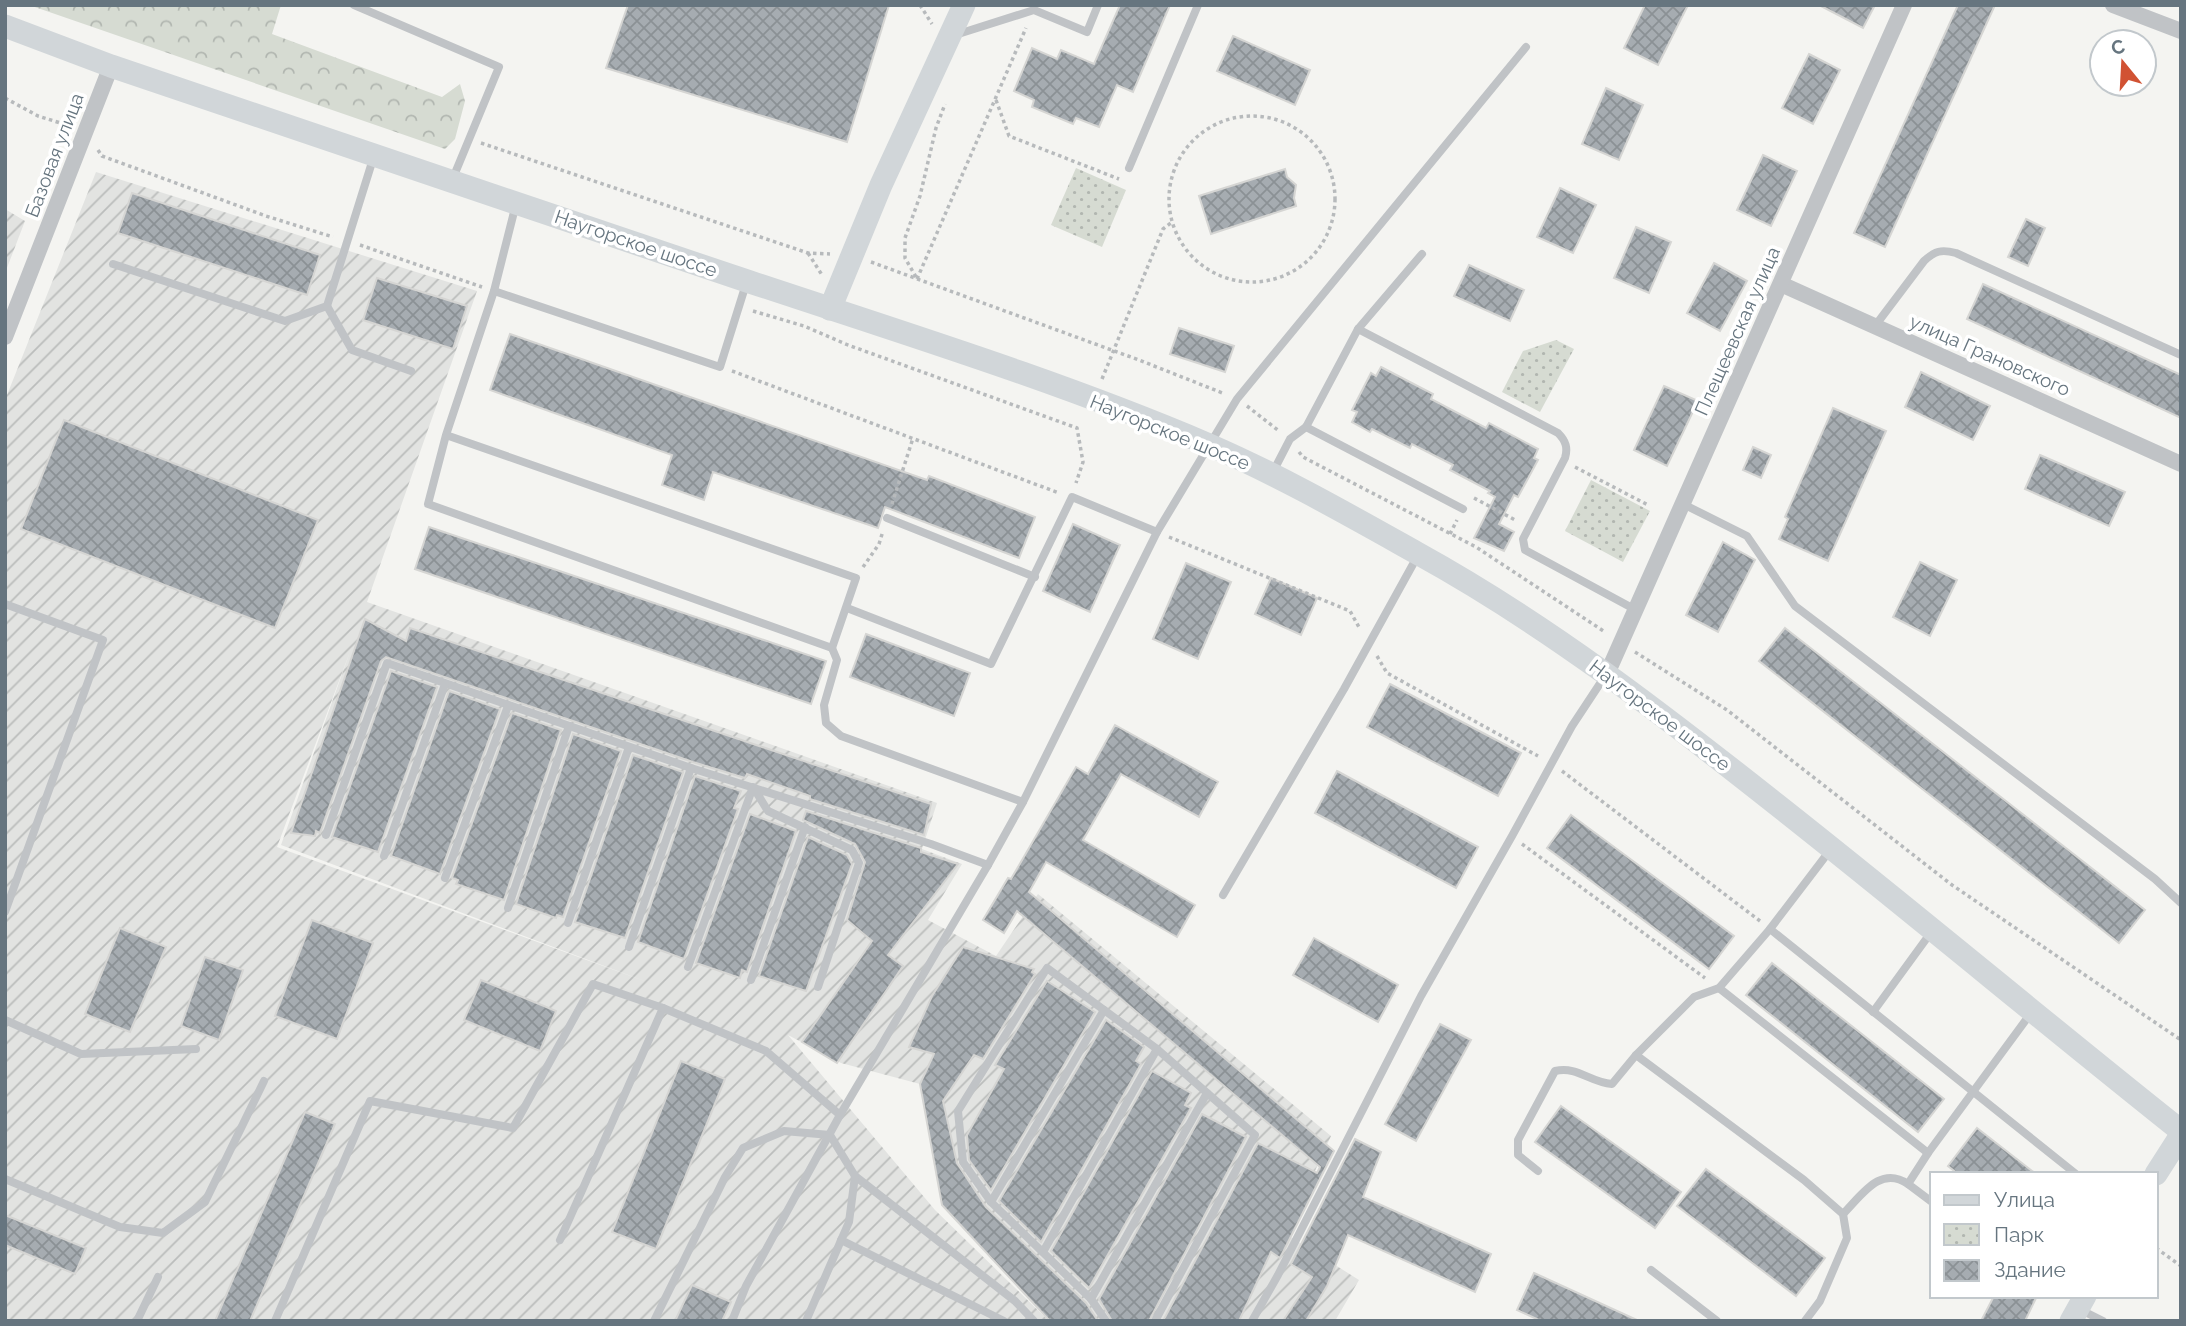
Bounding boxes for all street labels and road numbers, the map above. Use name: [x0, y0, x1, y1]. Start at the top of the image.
street label: Базовая улица: [20, 90, 88, 220]
street label: Наугорское шоссе: [552, 205, 720, 281]
street label: Плещеевская улица: [1690, 243, 1784, 419]
street label: улица Грановского: [1906, 310, 2074, 400]
street label: Наугорское шоссе: [1087, 390, 1253, 474]
street label: Наугорское шоссе: [1585, 655, 1735, 775]

